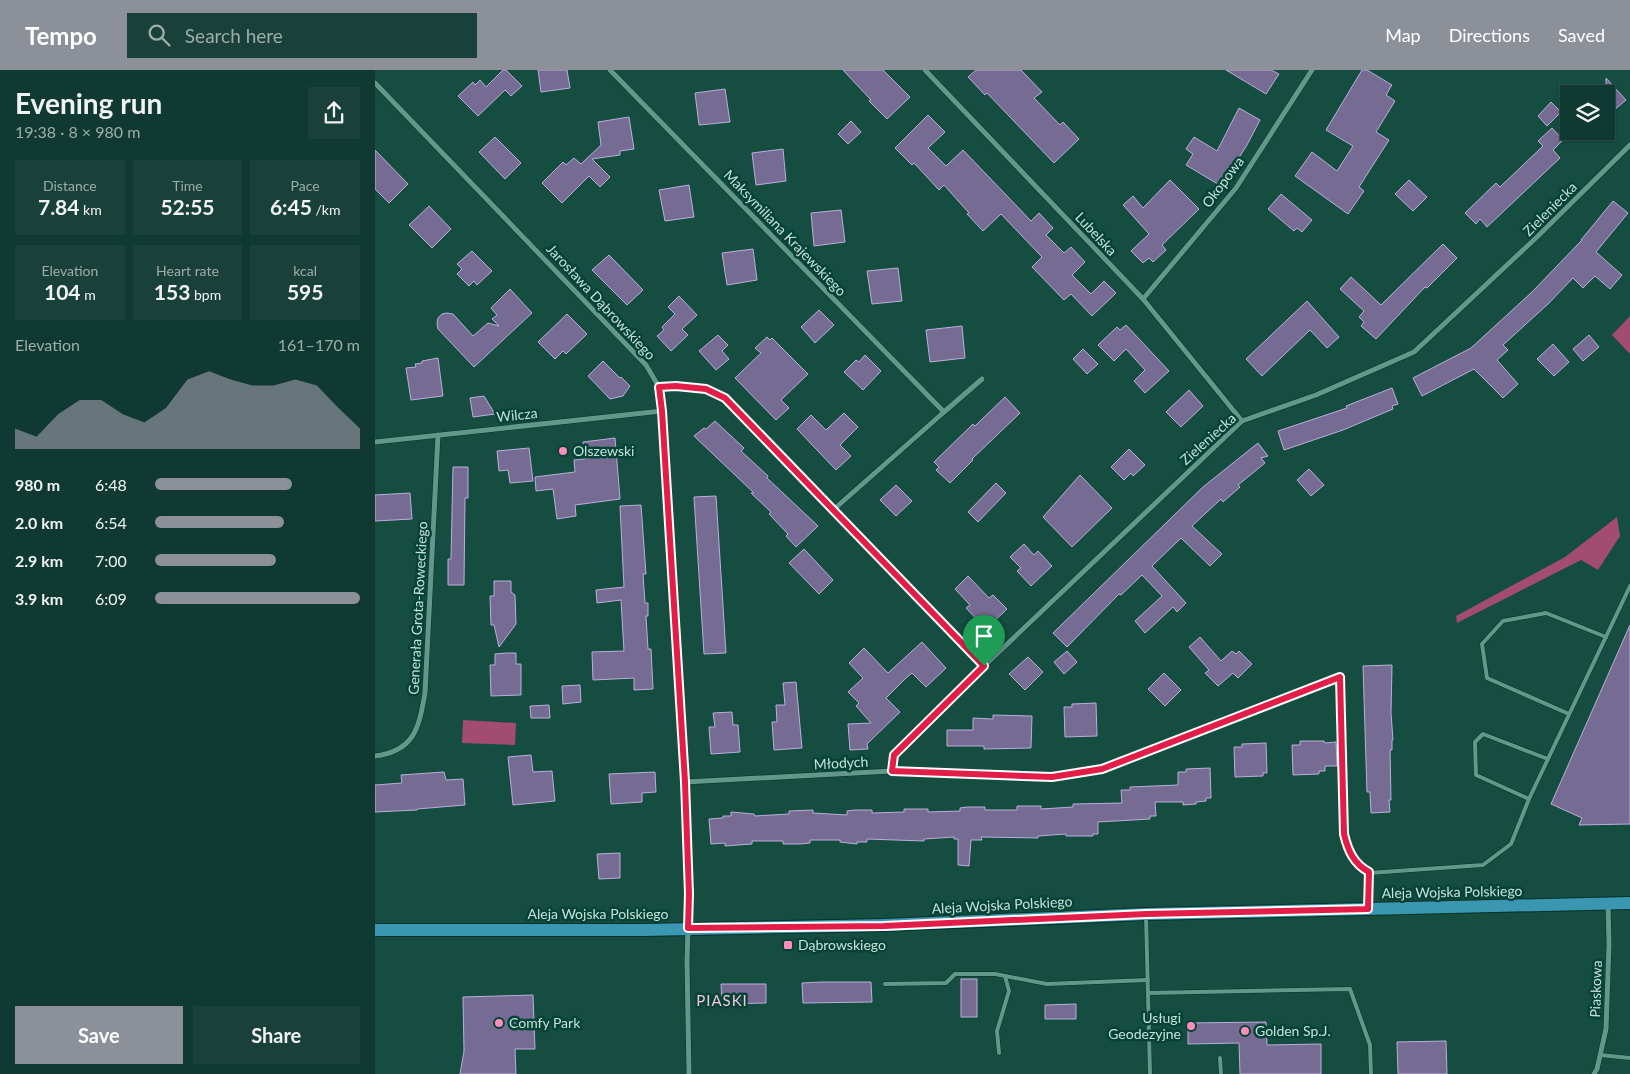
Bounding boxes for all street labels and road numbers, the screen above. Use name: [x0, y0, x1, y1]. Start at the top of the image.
street label: Okopowa: [1198, 153, 1247, 210]
street label: Maksymiliana Krajewskiego: [721, 166, 850, 299]
street label: Zieleniecka: [1519, 178, 1580, 239]
street label: Lubelska: [1072, 208, 1121, 259]
street label: Jarosława Dąbrowskiego: [543, 240, 659, 363]
street label: Wilcza: [496, 404, 538, 425]
street label: Zieleniecka: [1176, 409, 1239, 468]
street label: Generała Grota-Roweckiego: [404, 521, 431, 695]
street label: Młodych: [813, 753, 869, 772]
street label: Aleja Wojska Polskiego: [1381, 882, 1523, 901]
street label: Aleja Wojska Polskiego: [931, 892, 1073, 917]
street label: Aleja Wojska Polskiego: [528, 905, 669, 922]
street label: Piaskowa: [1586, 960, 1605, 1018]

